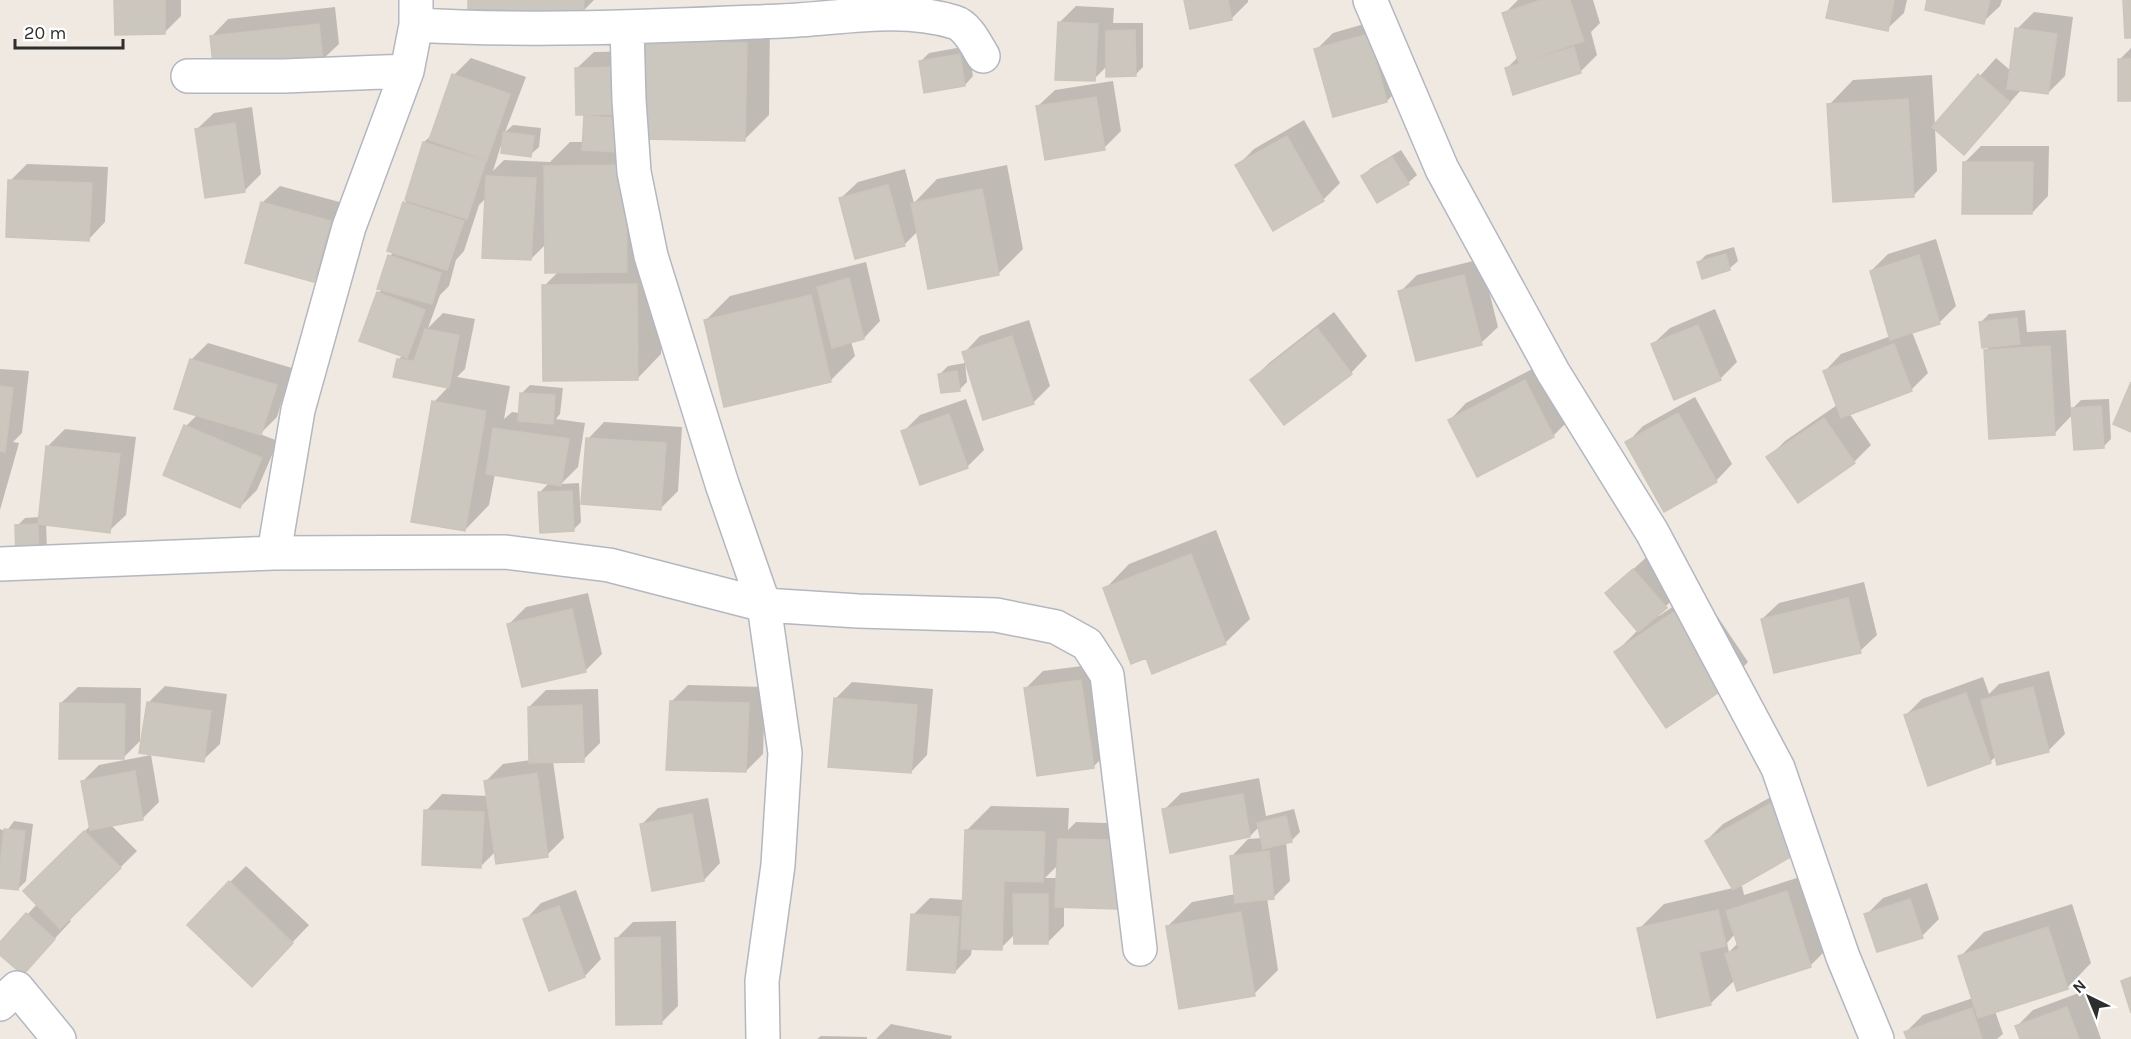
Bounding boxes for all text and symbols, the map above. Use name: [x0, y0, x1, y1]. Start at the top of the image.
scale bar: [15, 12, 123, 50]
text: 20 m: [24, 22, 66, 44]
north arrow: [2059, 967, 2119, 1027]
text: N: [2068, 976, 2090, 997]

